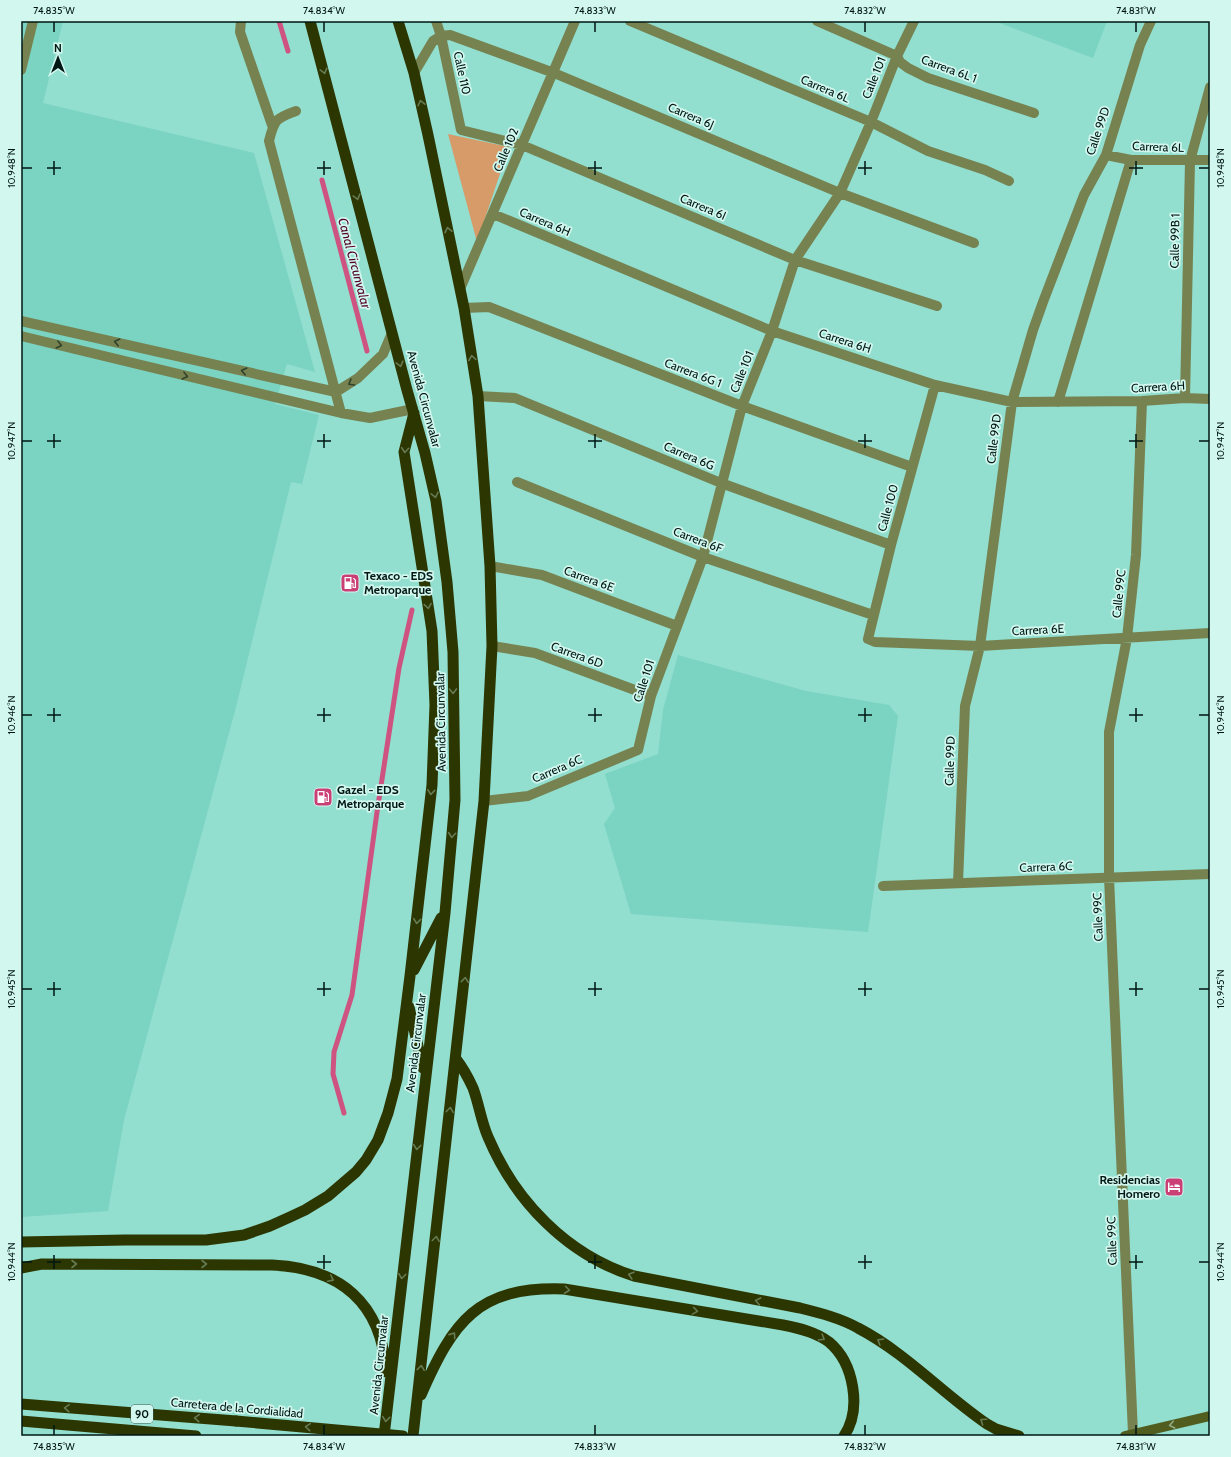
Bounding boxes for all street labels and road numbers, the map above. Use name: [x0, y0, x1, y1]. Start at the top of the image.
street label: Calle 110: [451, 50, 474, 96]
street label: Carrera 6L 1: [919, 52, 979, 86]
street label: Calle 101: [858, 55, 889, 101]
street label: Carrera 6L: [798, 72, 852, 106]
street label: Carrera 6J: [666, 99, 717, 132]
street label: Calle 99D: [1082, 105, 1113, 157]
street label: Calle 102: [490, 126, 521, 174]
street label: Carrera 6L: [1132, 138, 1184, 155]
street label: Carrera 6I: [678, 190, 729, 223]
street label: Carrera 6H: [517, 204, 573, 239]
street label: Calle 99B 1: [1167, 213, 1182, 269]
street label: Carrera 6H: [817, 325, 873, 356]
street label: Avenida Circunvalar: [404, 349, 445, 449]
street label: Calle 101: [726, 349, 757, 395]
street label: Carrera 6G 1: [662, 355, 724, 390]
street label: Carrera 6H: [1131, 378, 1185, 395]
street label: Calle 99D: [983, 413, 1004, 465]
street label: Carrera 6G: [662, 438, 717, 473]
street label: Calle 100: [874, 483, 901, 533]
street label: Carrera 6F: [671, 523, 726, 556]
street label: Carrera 6E: [562, 563, 617, 595]
street label: Calle 99C: [1109, 569, 1129, 619]
street label: Carrera 6E: [1011, 621, 1065, 638]
street label: Carrera 6D: [549, 638, 606, 671]
street label: Calle 101: [630, 658, 657, 704]
street label: Avenida Circunvalar: [432, 672, 449, 772]
street label: Calle 99D: [941, 735, 958, 786]
street label: Carrera 6C: [529, 751, 584, 786]
street label: Carrera 6C: [1019, 858, 1073, 875]
street label: Calle 99C: [1089, 892, 1106, 942]
street label: Avenida Circunvalar: [402, 992, 429, 1093]
street label: Calle 99C: [1103, 1216, 1120, 1266]
street label: Avenida Circunvalar: [366, 1314, 391, 1415]
street label: Carretera de la Cordialidad: [170, 1394, 304, 1421]
road number: 90: [131, 1405, 153, 1423]

